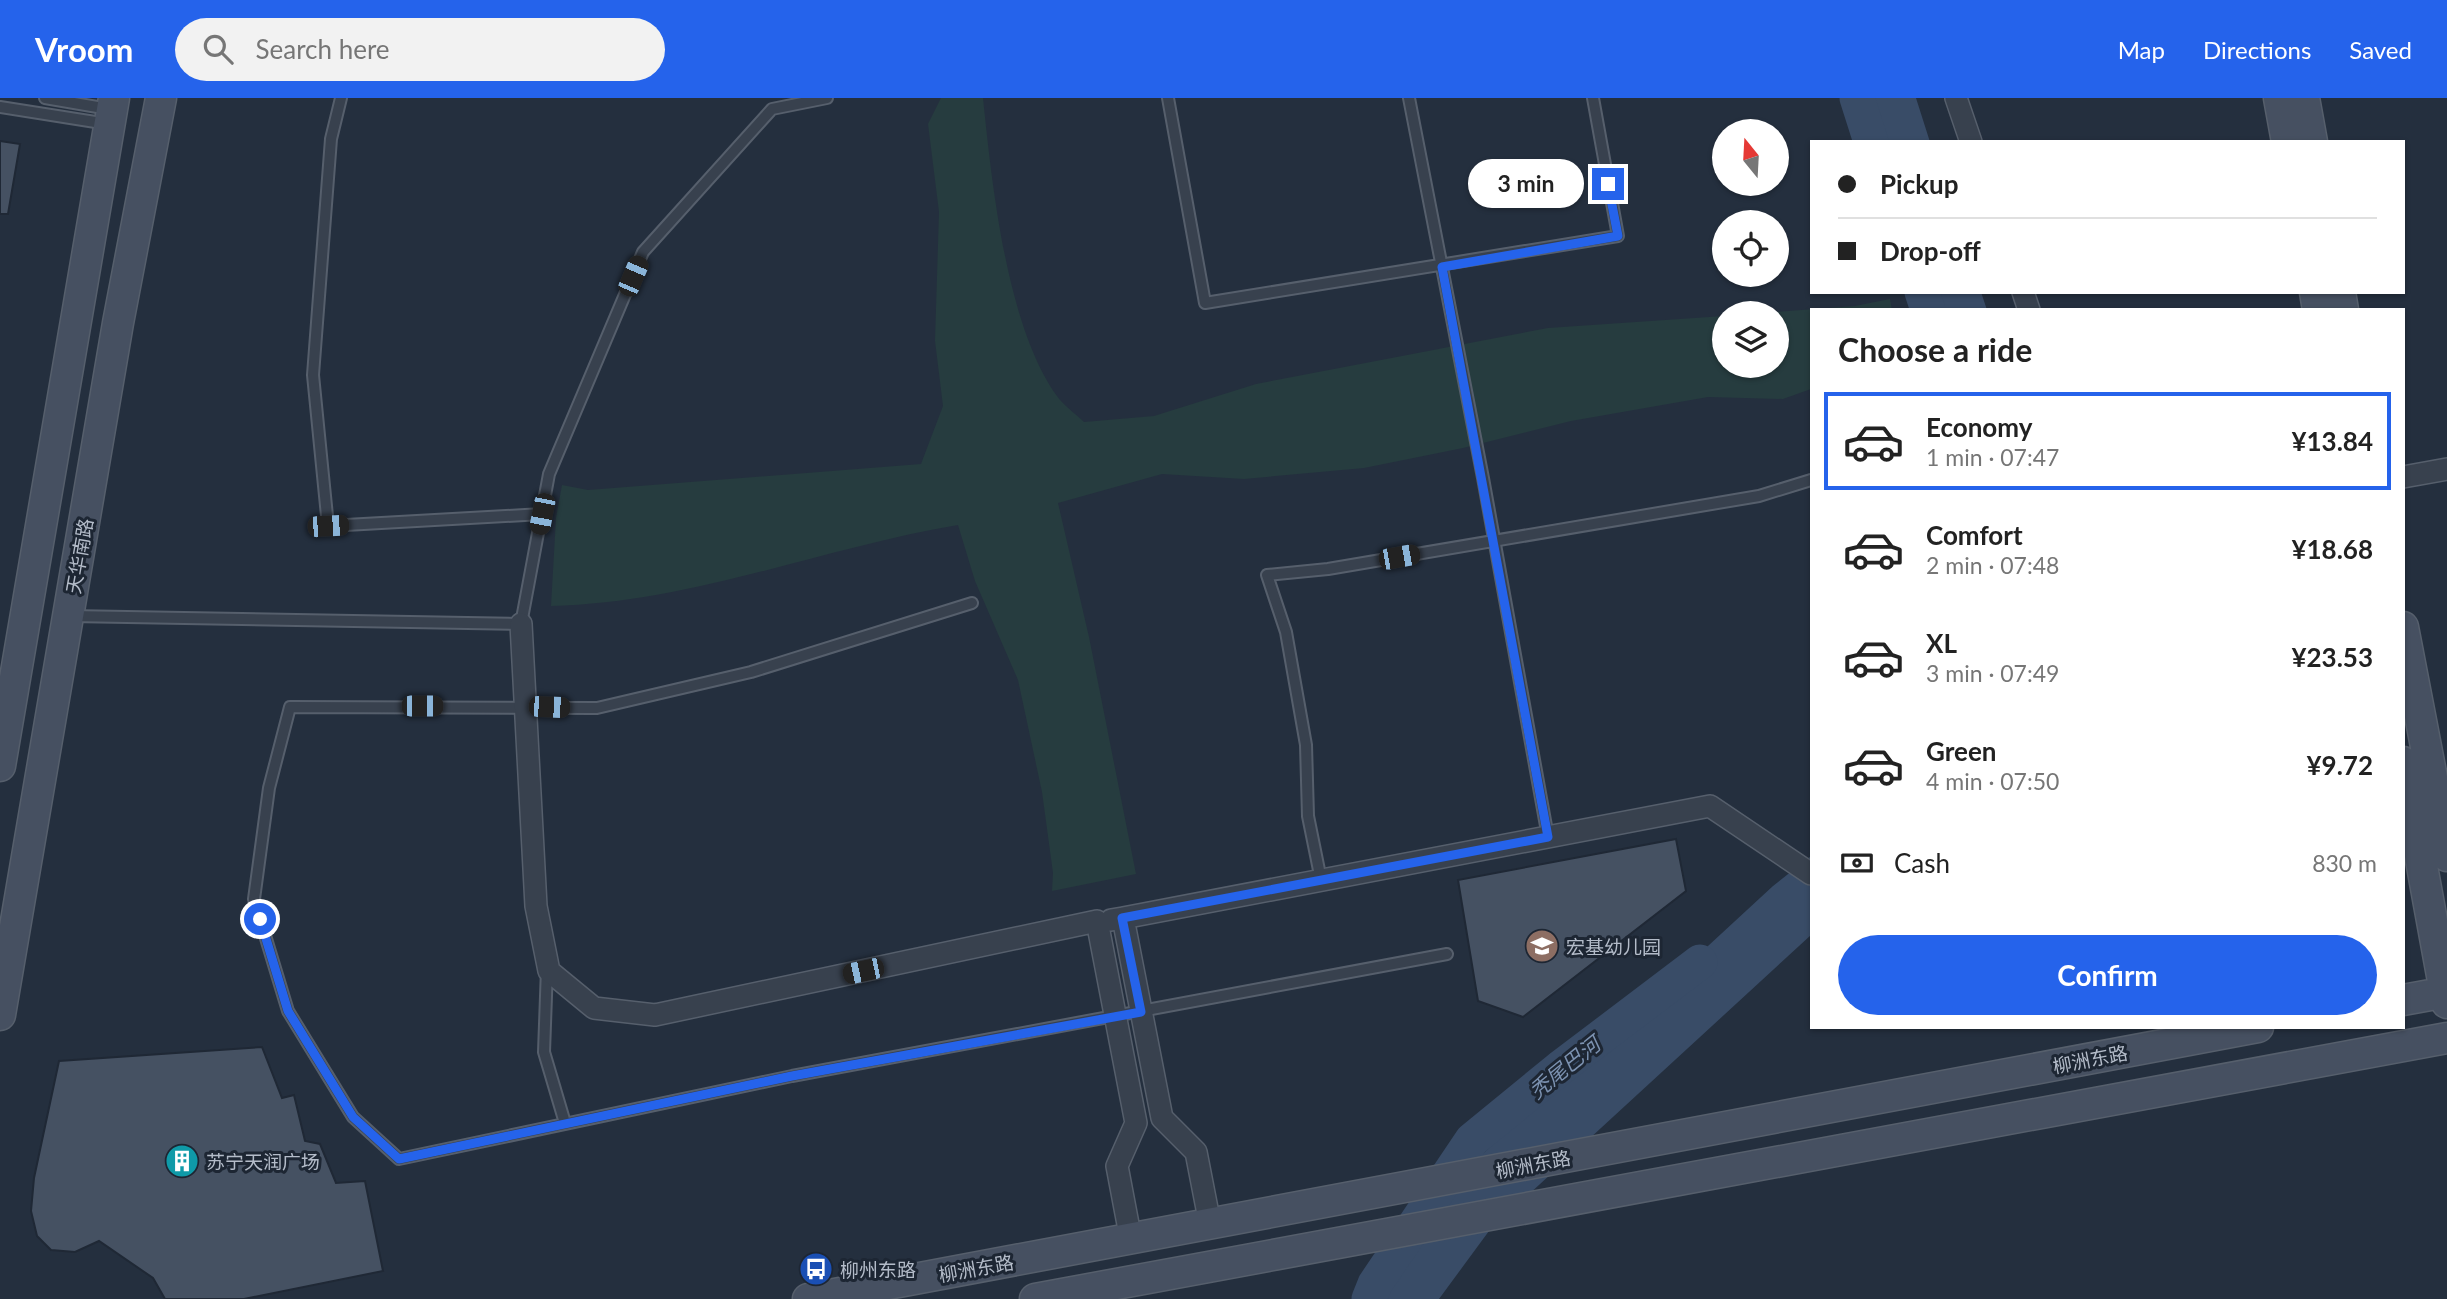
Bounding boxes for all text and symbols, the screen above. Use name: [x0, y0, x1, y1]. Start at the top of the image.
search box: [175, 18, 665, 81]
text: Vroom: [35, 29, 133, 69]
icon: search: [199, 30, 237, 68]
text: Search here: [255, 33, 390, 65]
text: Map: [2118, 35, 2165, 64]
text: Directions: [2203, 35, 2311, 64]
text: Saved: [2349, 35, 2412, 64]
north arrow: [1712, 119, 1788, 196]
map controls: [1712, 119, 1789, 378]
callout: 3 min: [1468, 160, 1584, 208]
route end: [1592, 168, 1624, 200]
text: Pickup: [1880, 168, 1959, 200]
text: 3 min: [1497, 169, 1555, 197]
button: locate: [1712, 210, 1789, 287]
text: Drop-off: [1880, 235, 1981, 267]
car: [616, 253, 651, 299]
button: layers: [1712, 301, 1789, 378]
text: Choose a ride: [1838, 330, 2032, 369]
icon: car: [1842, 410, 1905, 473]
text: Economy: [1926, 411, 2032, 443]
text: ¥13.84: [2291, 425, 2373, 457]
text: 1 min · 07:47: [1926, 443, 2059, 471]
car: [528, 491, 557, 537]
car: [307, 514, 350, 538]
street label: 天华南路: [61, 517, 97, 595]
icon: car: [1842, 518, 1905, 581]
text: Comfort: [1926, 519, 2023, 551]
text: ¥18.68: [2291, 533, 2373, 565]
car: [1377, 543, 1422, 571]
text: 2 min · 07:48: [1926, 551, 2059, 579]
icon: car: [1842, 626, 1905, 689]
text: XL: [1926, 627, 1957, 659]
text: ¥23.53: [2291, 641, 2373, 673]
text: 3 min · 07:49: [1926, 659, 2059, 687]
car: [402, 696, 444, 717]
car: [528, 696, 571, 718]
icon: car: [1842, 734, 1905, 797]
text: Green: [1926, 735, 1996, 767]
text: ¥9.72: [2307, 749, 2373, 781]
text: 4 min · 07:50: [1926, 767, 2059, 795]
icon: cash: [1838, 844, 1876, 882]
text: Cash: [1894, 847, 1950, 879]
text: 830 m: [2312, 849, 2377, 877]
route start: [244, 903, 276, 935]
school or university icon: 宏基幼儿园: [1523, 927, 1561, 965]
place label: 宏基幼儿园: [1566, 935, 1661, 958]
button: Confirm: [1838, 935, 2377, 1015]
car: [841, 956, 886, 986]
water label: 秃尾巴河: [1523, 1028, 1608, 1103]
street label: 柳洲东路: [2050, 1040, 2130, 1078]
building icon: 苏宁天润广场: [163, 1142, 201, 1180]
street label: 柳洲东路: [1493, 1145, 1573, 1183]
place label: 苏宁天润广场: [206, 1150, 320, 1173]
bus stop icon: 柳州东路: [797, 1250, 835, 1288]
street label: 柳洲东路: [937, 1250, 1015, 1286]
place label: 柳州东路: [840, 1258, 916, 1281]

